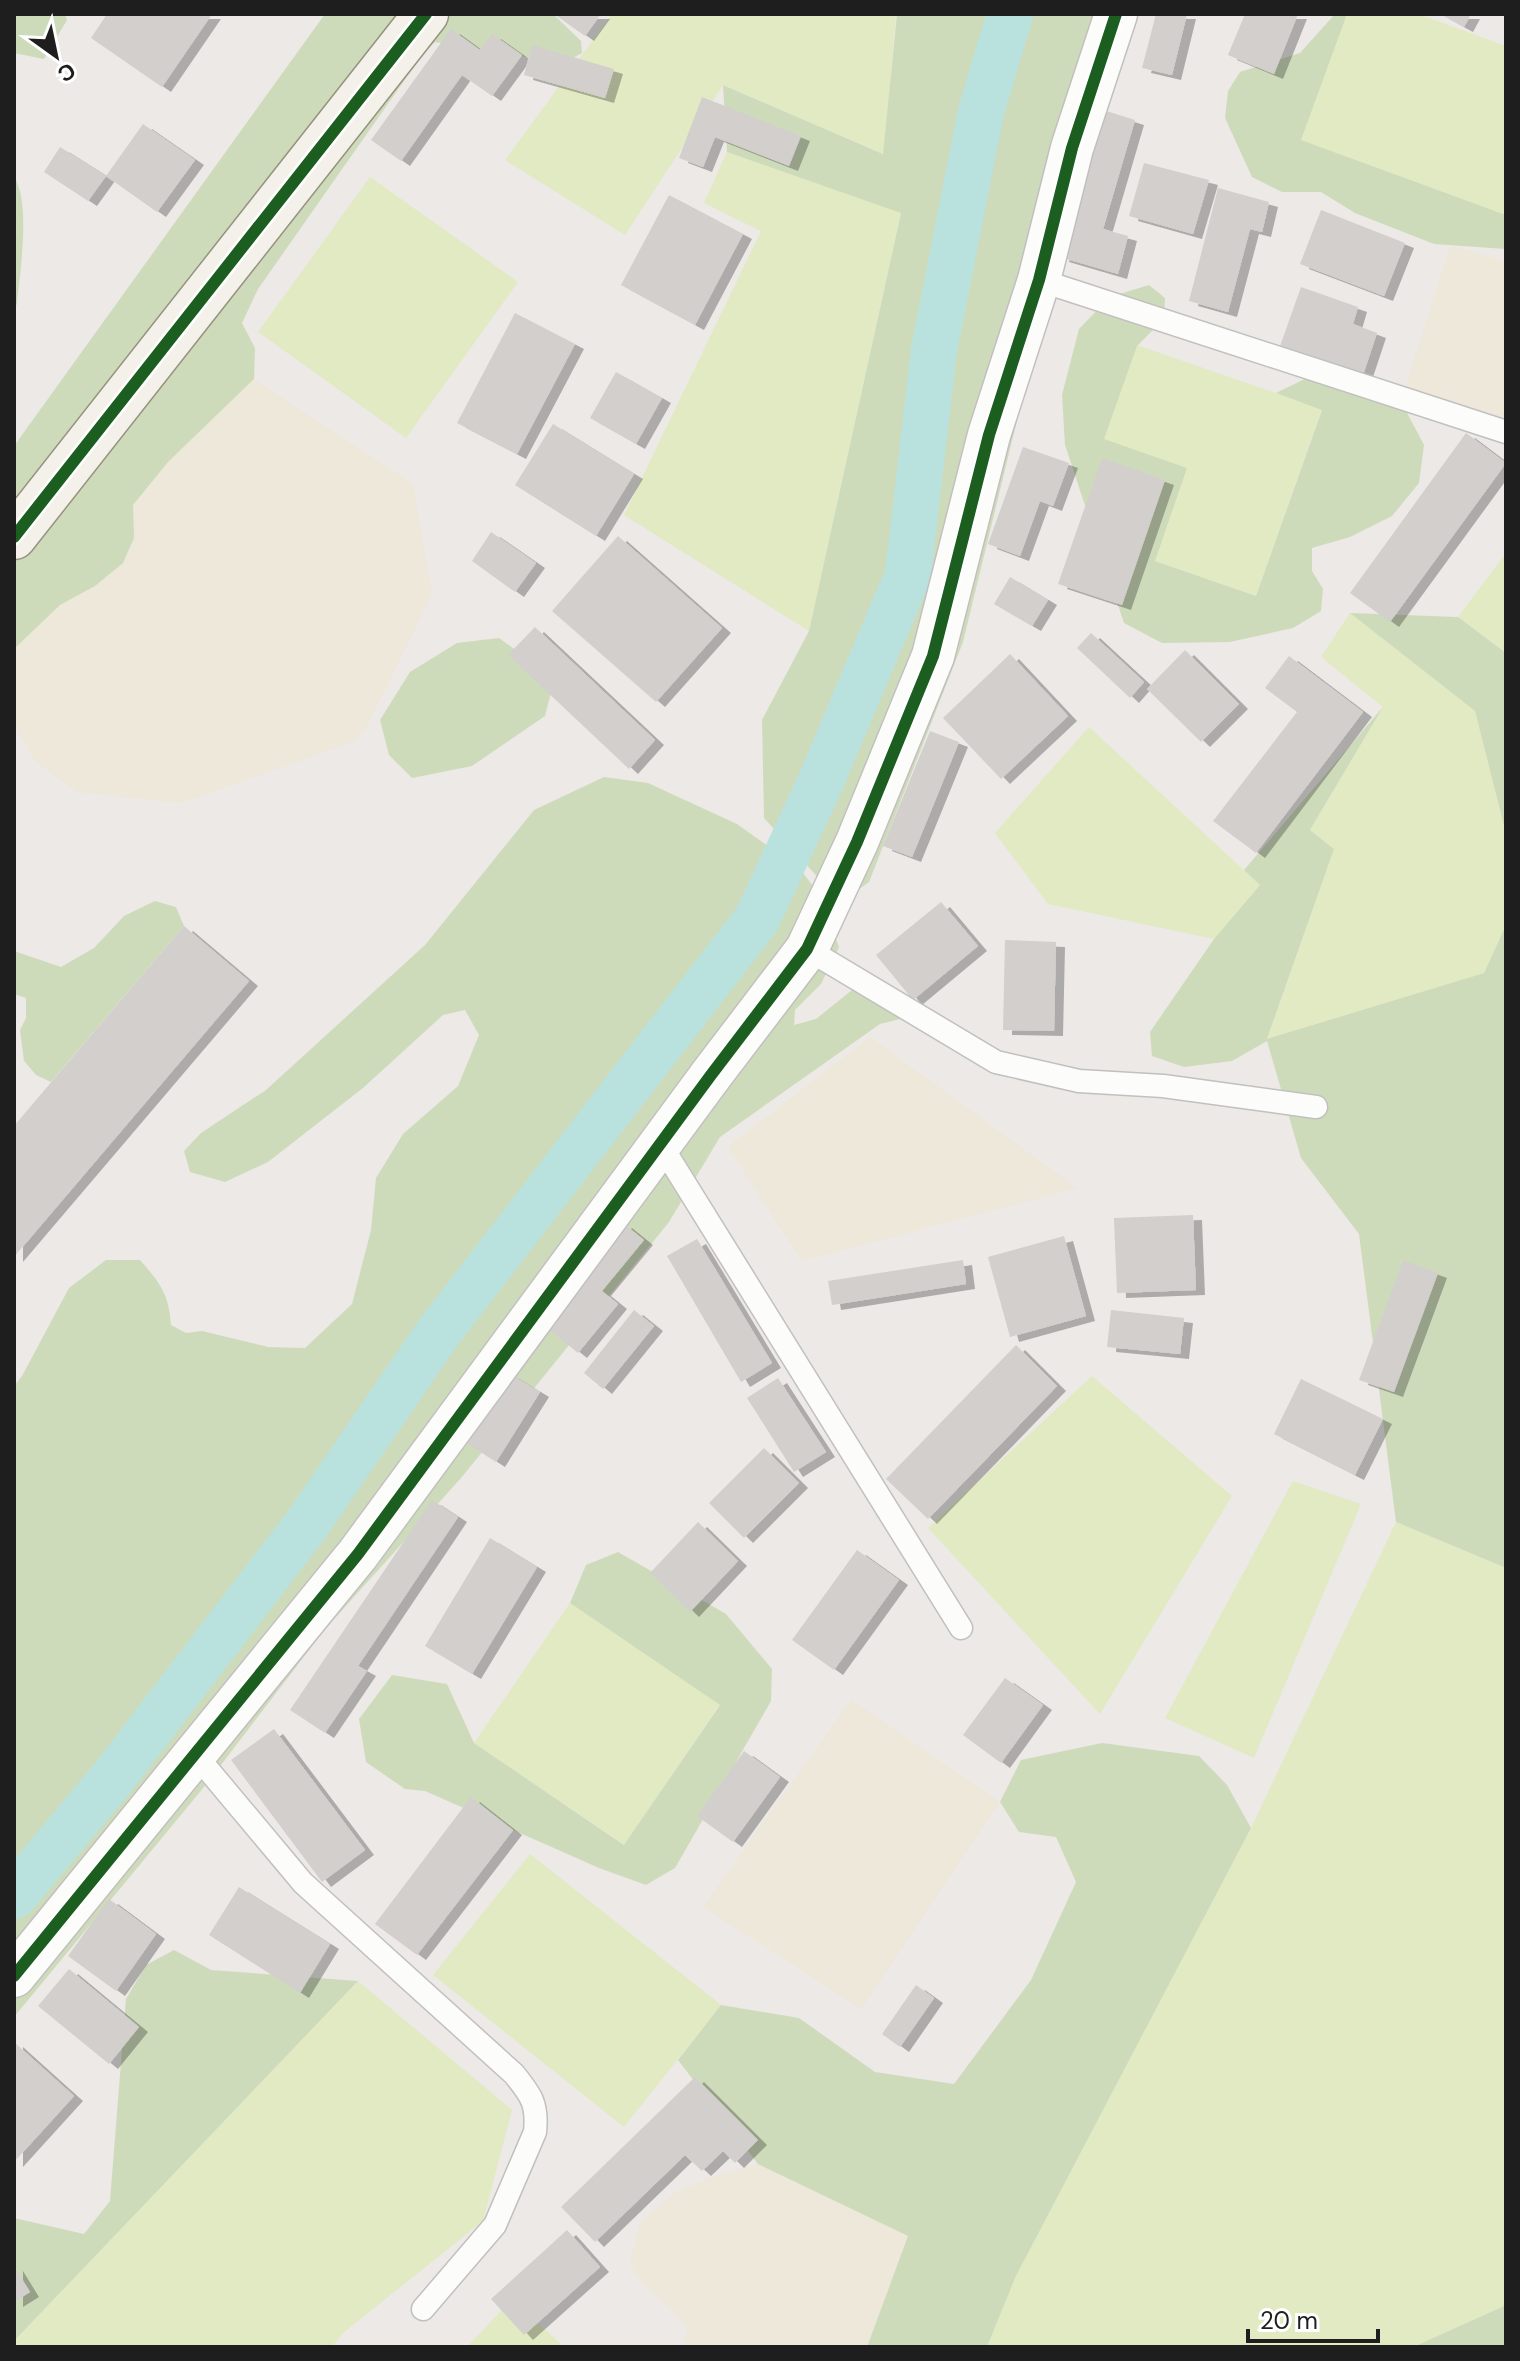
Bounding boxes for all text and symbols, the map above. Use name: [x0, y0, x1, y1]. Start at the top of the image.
north arrow: [16, 16, 96, 96]
text: С: [52, 56, 81, 89]
scale bar: [1248, 2293, 1378, 2343]
text: 20 m: [1260, 2305, 1318, 2336]

